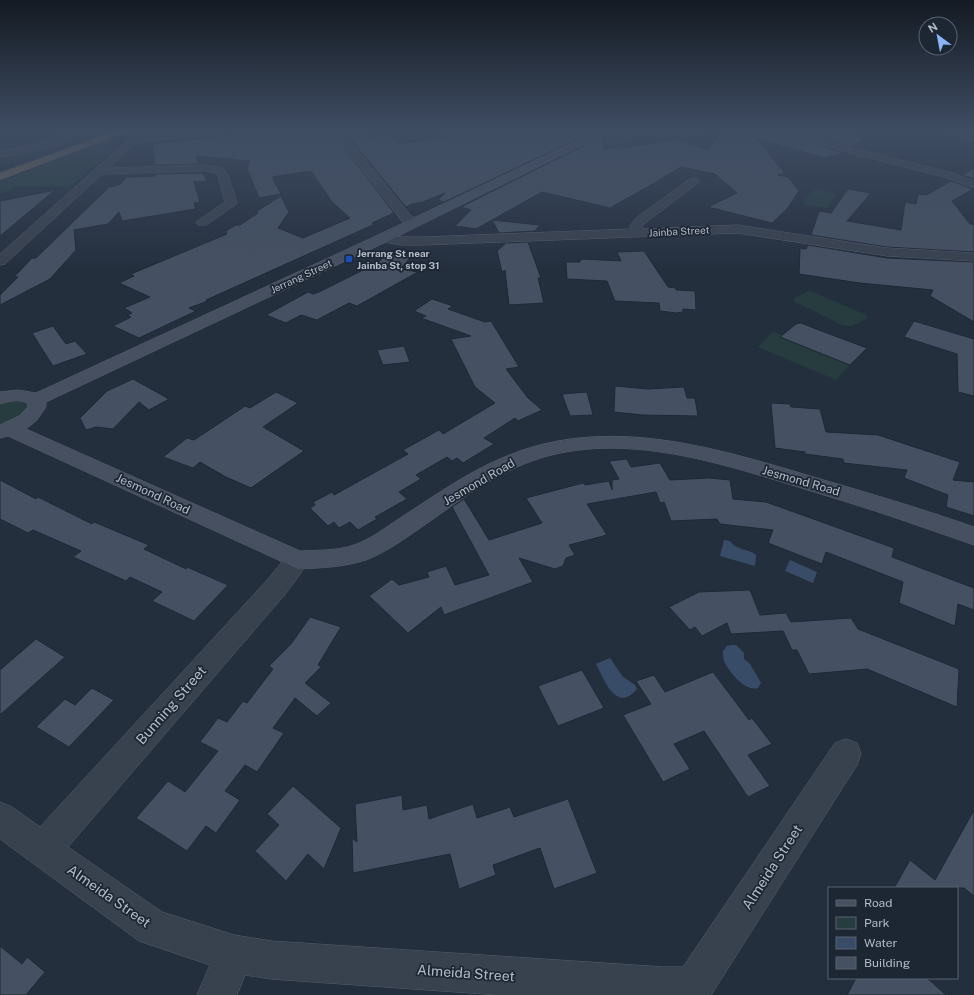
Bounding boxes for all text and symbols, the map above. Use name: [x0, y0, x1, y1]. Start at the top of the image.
north arrow: [918, 16, 958, 56]
text: N: [926, 20, 940, 35]
street label: Jainba Street: [648, 223, 710, 239]
place label: Jerrang St near Jainba St, stop 31: [357, 247, 439, 271]
marker: Jerrang St near Jainba St, stop 31: [344, 254, 354, 264]
street label: Jerrang Street: [268, 256, 334, 295]
street label: Jesmond Road: [441, 456, 517, 508]
street label: Jesmond Road: [761, 463, 841, 499]
street label: Jesmond Road: [114, 471, 192, 517]
street label: Bunning Street: [133, 663, 209, 747]
street label: Almeida Street: [739, 822, 805, 912]
street label: Almeida Street: [64, 861, 154, 931]
legend: [828, 887, 958, 979]
text: Road: [864, 896, 892, 910]
text: Park: [864, 916, 890, 930]
text: Water: [864, 936, 898, 950]
text: Building: [864, 956, 910, 970]
street label: Almeida Street: [417, 962, 515, 984]

